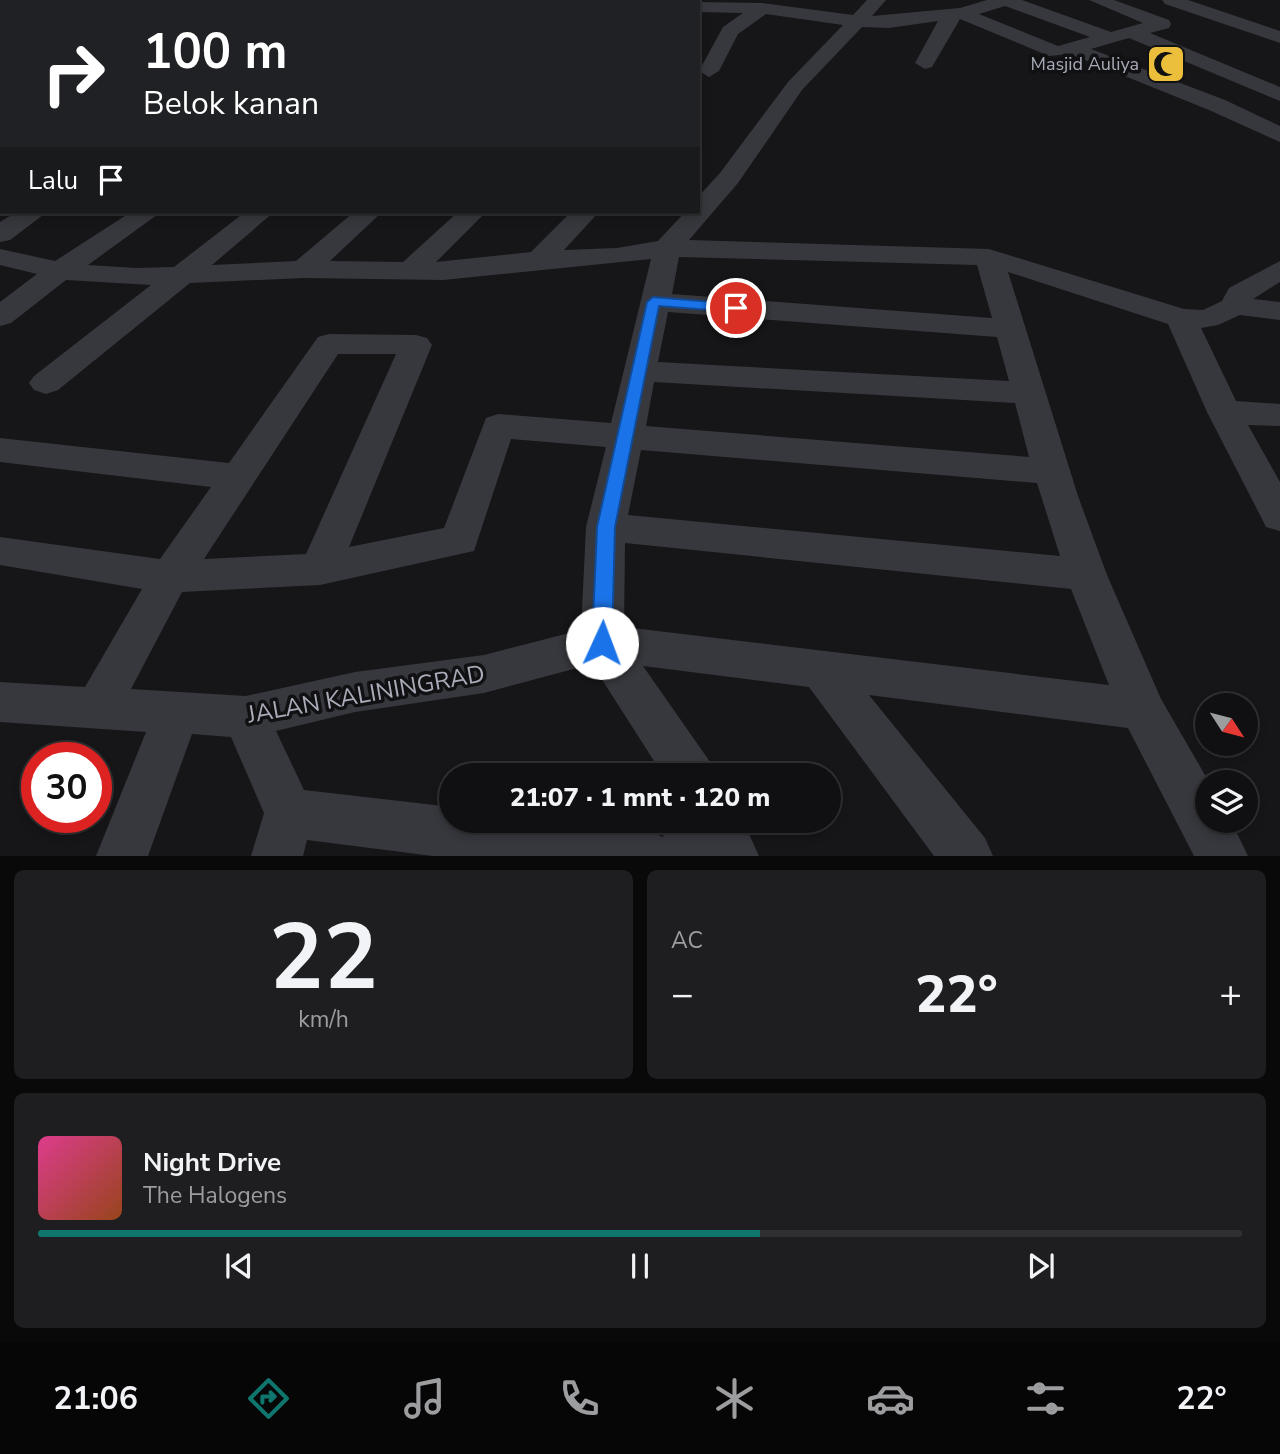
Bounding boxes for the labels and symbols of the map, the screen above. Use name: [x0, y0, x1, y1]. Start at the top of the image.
mosque icon: Masjid Auliya: [1145, 43, 1187, 85]
place label: Masjid Auliya: [1031, 52, 1139, 76]
pin: [706, 278, 766, 338]
position arrow: [565, 606, 639, 680]
street label: JALAN KALININGRAD: [244, 657, 487, 731]
north arrow: [1195, 693, 1258, 756]
speed limit sign: 30: [21, 742, 112, 833]

